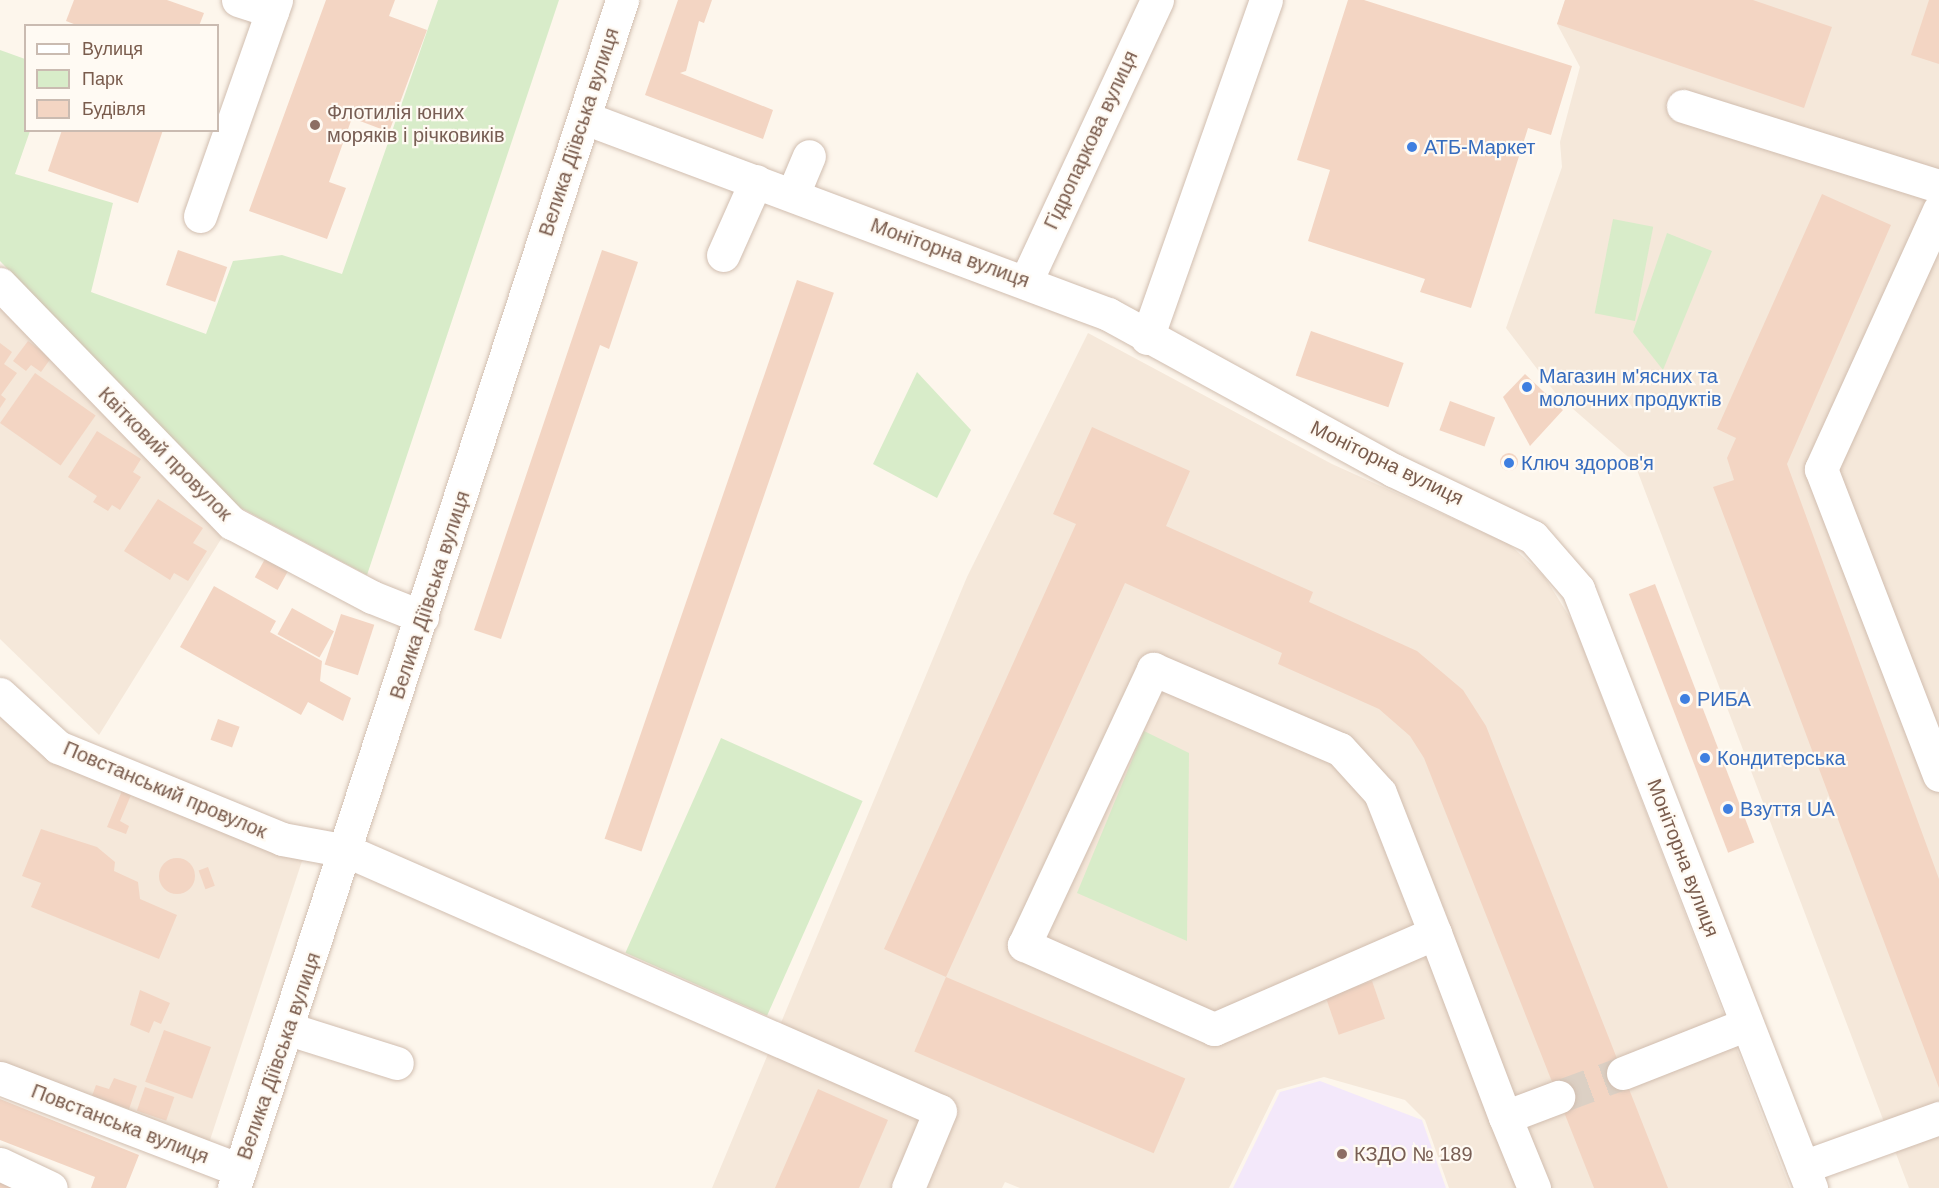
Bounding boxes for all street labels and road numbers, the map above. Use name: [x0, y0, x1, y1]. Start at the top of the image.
street label: Велика Діївська вулиця: [534, 25, 624, 239]
street label: Гідропаркова вулиця: [1039, 47, 1143, 233]
street label: Моніторна вулиця: [867, 213, 1033, 293]
street label: Квітковий провулок: [93, 382, 237, 526]
street label: Моніторна вулиця: [1307, 416, 1467, 510]
street label: Велика Діївська вулиця: [385, 488, 475, 702]
street label: Повстанський провулок: [60, 736, 270, 844]
street label: Моніторна вулиця: [1642, 776, 1724, 940]
street label: Велика Діївська вулиця: [232, 949, 326, 1163]
street label: Повстанська вулиця: [28, 1079, 212, 1169]

